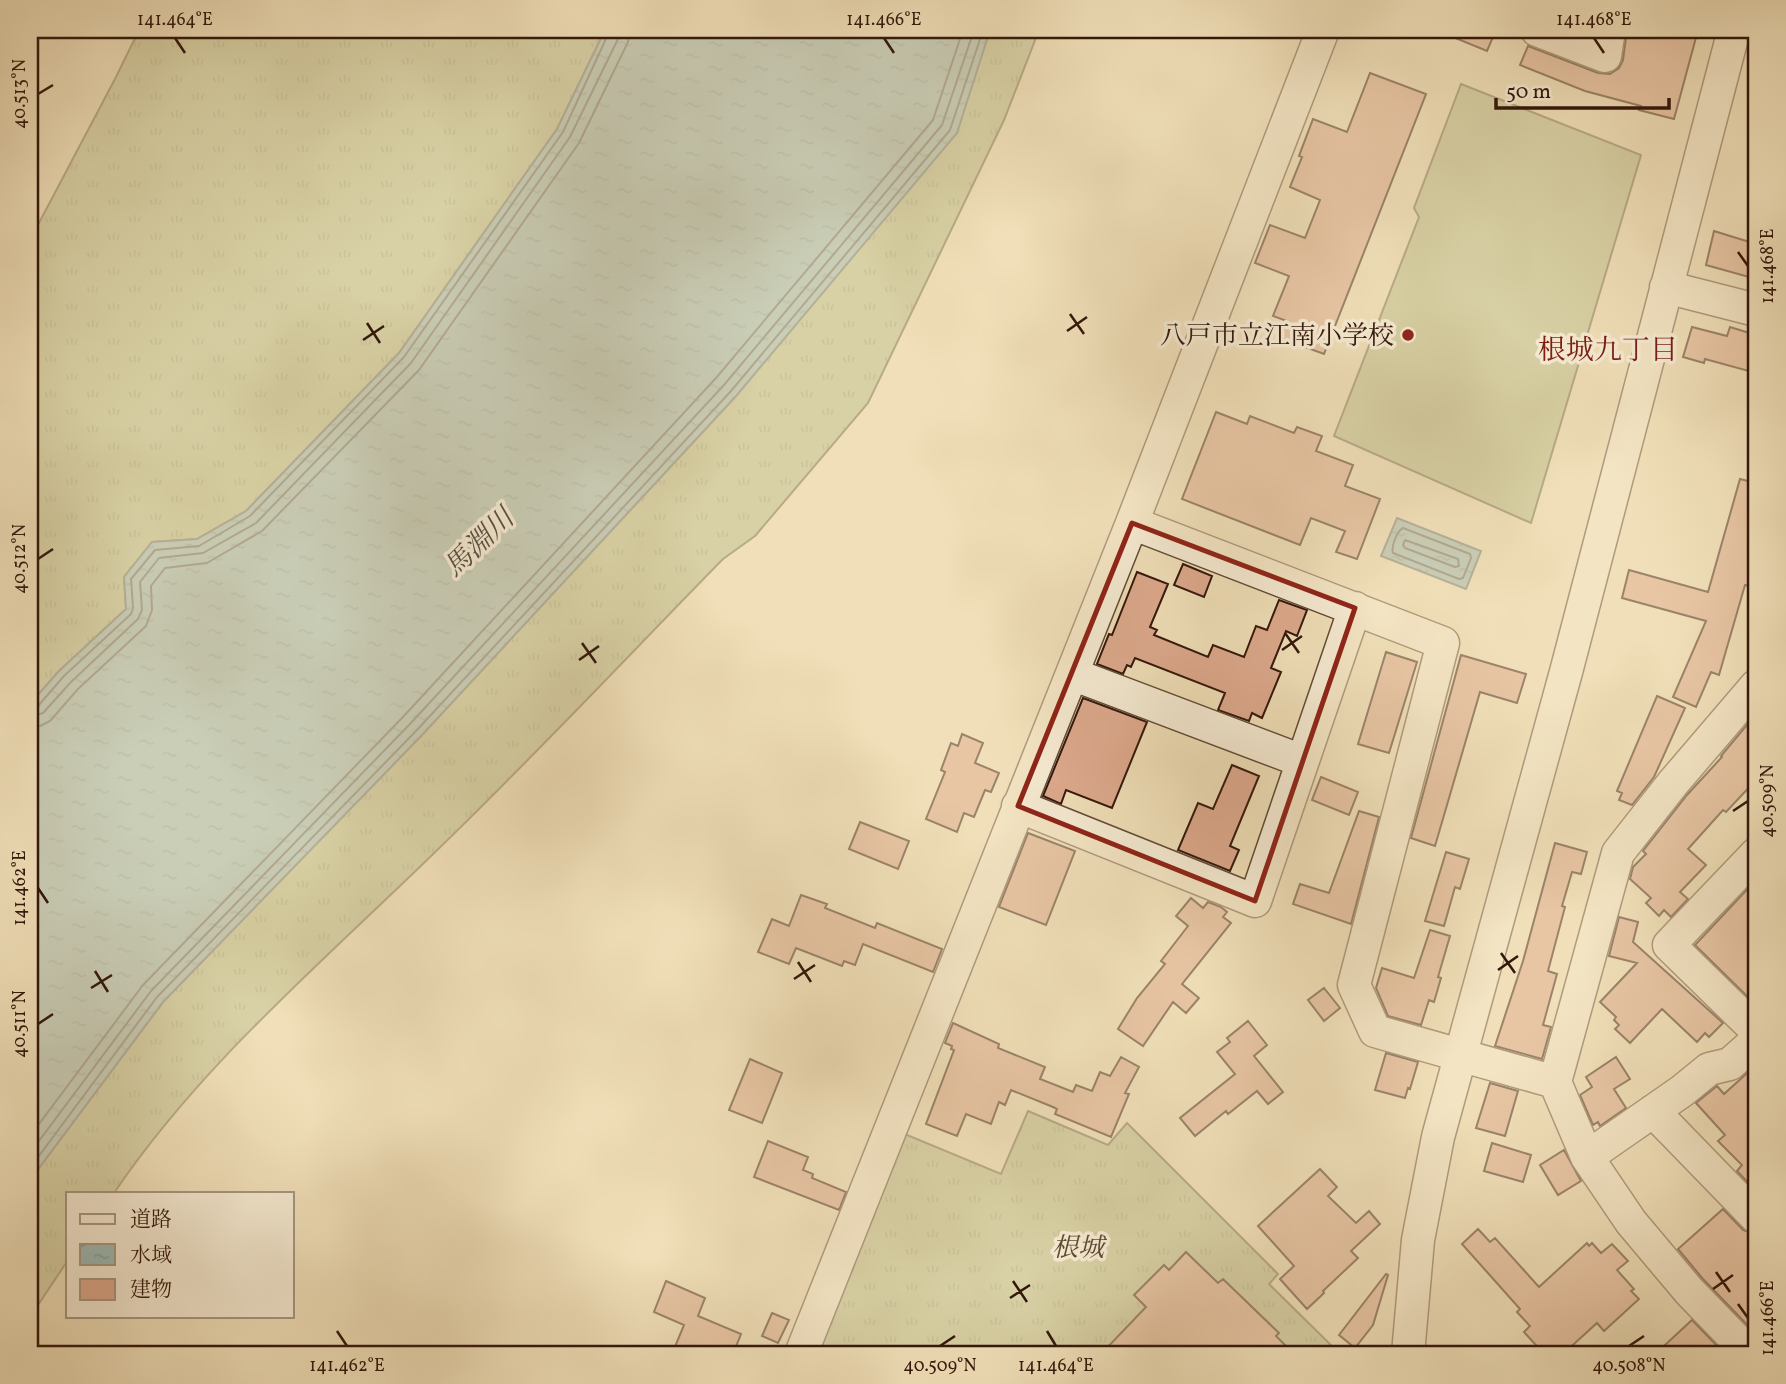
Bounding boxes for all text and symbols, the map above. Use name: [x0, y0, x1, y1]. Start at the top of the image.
text: 141.464°E: [137, 8, 213, 33]
text: 141.466°E: [846, 8, 922, 33]
text: 141.468°E: [1556, 8, 1632, 33]
text: 40.513°N: [8, 59, 33, 129]
scale bar: [1496, 66, 1669, 110]
text: 50 m: [1506, 78, 1551, 107]
text: 141.468°E: [1756, 228, 1781, 304]
place label: 八戸市立江南小学校: [1160, 319, 1394, 355]
marker: 八戸市立江南小学校: [1400, 327, 1416, 343]
district label: 根城九丁目: [1538, 332, 1678, 371]
water label: 馬淵川: [436, 499, 526, 587]
text: 40.512°N: [8, 524, 33, 594]
text: 40.509°N: [1756, 764, 1781, 838]
text: 141.462°E: [8, 850, 33, 926]
text: 40.511°N: [8, 990, 33, 1058]
legend: [66, 1192, 294, 1318]
text: 道路: [130, 1206, 172, 1235]
park label: 根城: [1052, 1231, 1108, 1267]
text: 水域: [130, 1242, 172, 1271]
text: 建物: [130, 1276, 172, 1305]
text: 141.466°E: [1756, 1280, 1781, 1356]
text: 141.462°E: [309, 1354, 385, 1379]
text: 40.509°N: [903, 1354, 977, 1379]
text: 141.464°E: [1018, 1354, 1094, 1379]
text: 40.508°N: [1592, 1354, 1666, 1379]

